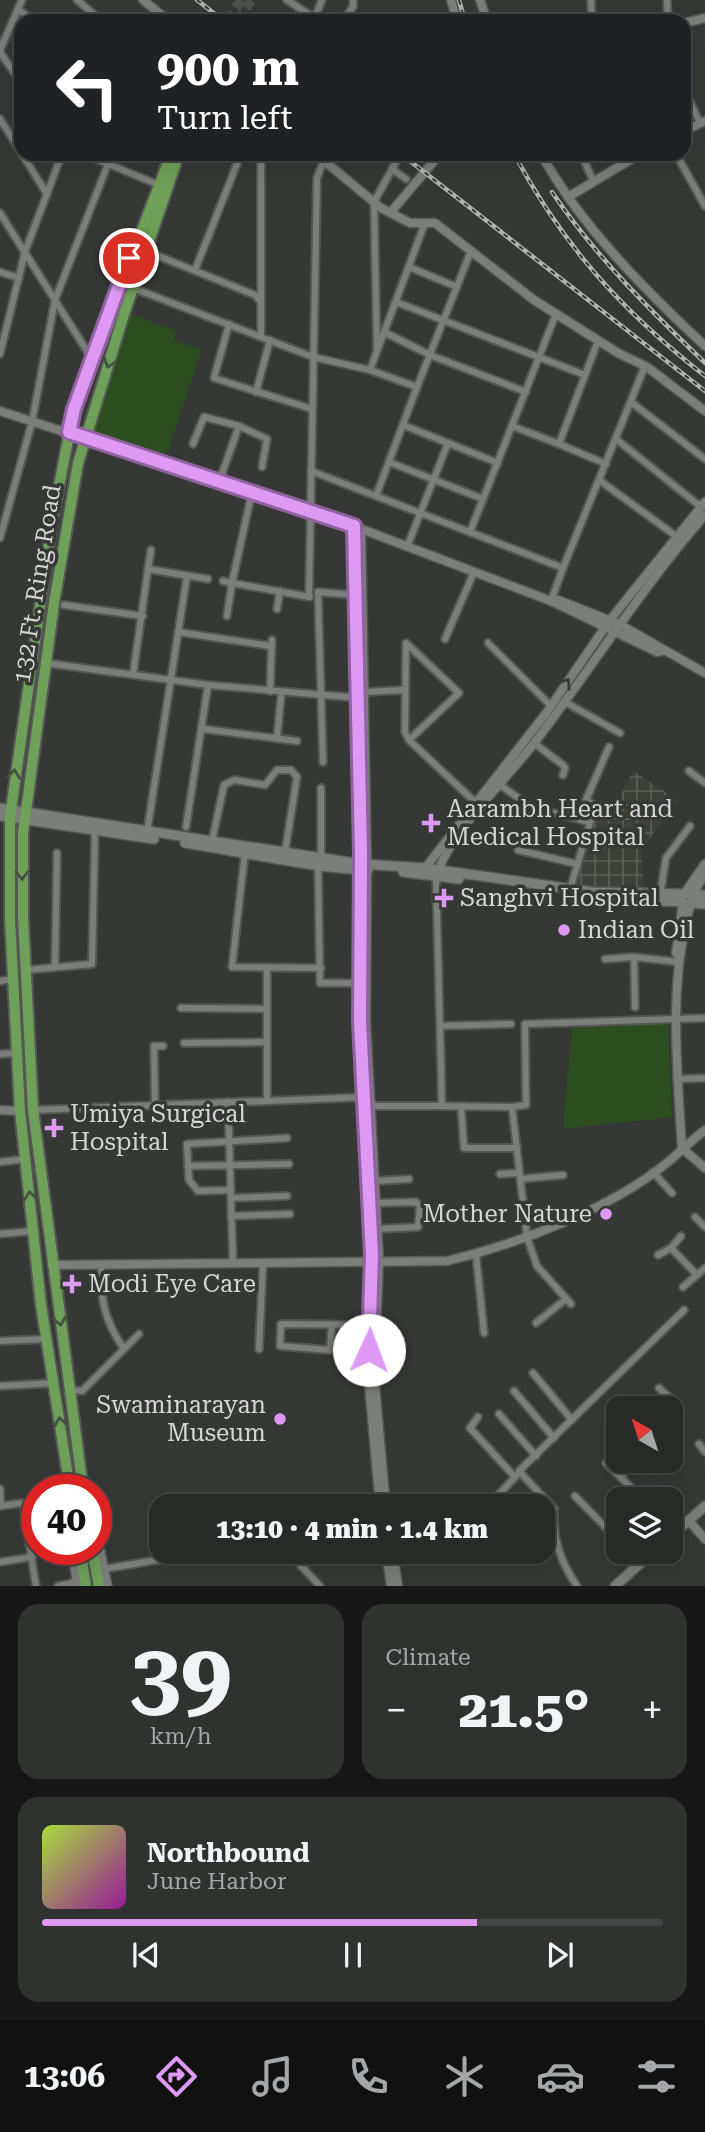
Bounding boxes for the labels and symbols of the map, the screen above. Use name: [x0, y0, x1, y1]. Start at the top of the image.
pin: [99, 228, 159, 288]
one-way arrow: [103, 356, 118, 368]
street label: 132 Ft. Ring Road: [7, 483, 67, 685]
one-way arrow: [558, 678, 570, 691]
one-way arrow: [6, 768, 21, 780]
place label: Aarambh Heart and Medical Hospital: [447, 795, 673, 851]
marker: Aarambh Heart and Medical Hospital: [421, 813, 441, 833]
one-way arrow: [14, 870, 30, 881]
place label: Sanghvi Hospital: [460, 884, 658, 912]
marker: Sanghvi Hospital: [434, 888, 454, 908]
place label: Indian Oil: [578, 916, 694, 944]
marker: Indian Oil: [556, 922, 572, 938]
place label: Umiya Surgical Hospital: [70, 1100, 246, 1156]
marker: Umiya Surgical Hospital: [44, 1118, 64, 1138]
one-way arrow: [23, 1191, 38, 1202]
place label: Mother Nature: [423, 1200, 592, 1228]
marker: Mother Nature: [598, 1206, 614, 1222]
place label: Modi Eye Care: [88, 1270, 256, 1298]
marker: Modi Eye Care: [62, 1274, 82, 1294]
position arrow: [332, 1313, 406, 1387]
one-way arrow: [53, 1315, 68, 1327]
place label: Swaminarayan Museum: [96, 1391, 266, 1447]
north arrow: [606, 1396, 682, 1474]
marker: Swaminarayan Museum: [272, 1411, 288, 1427]
one-way arrow: [53, 1416, 68, 1428]
speed limit sign: 40: [21, 1474, 112, 1565]

